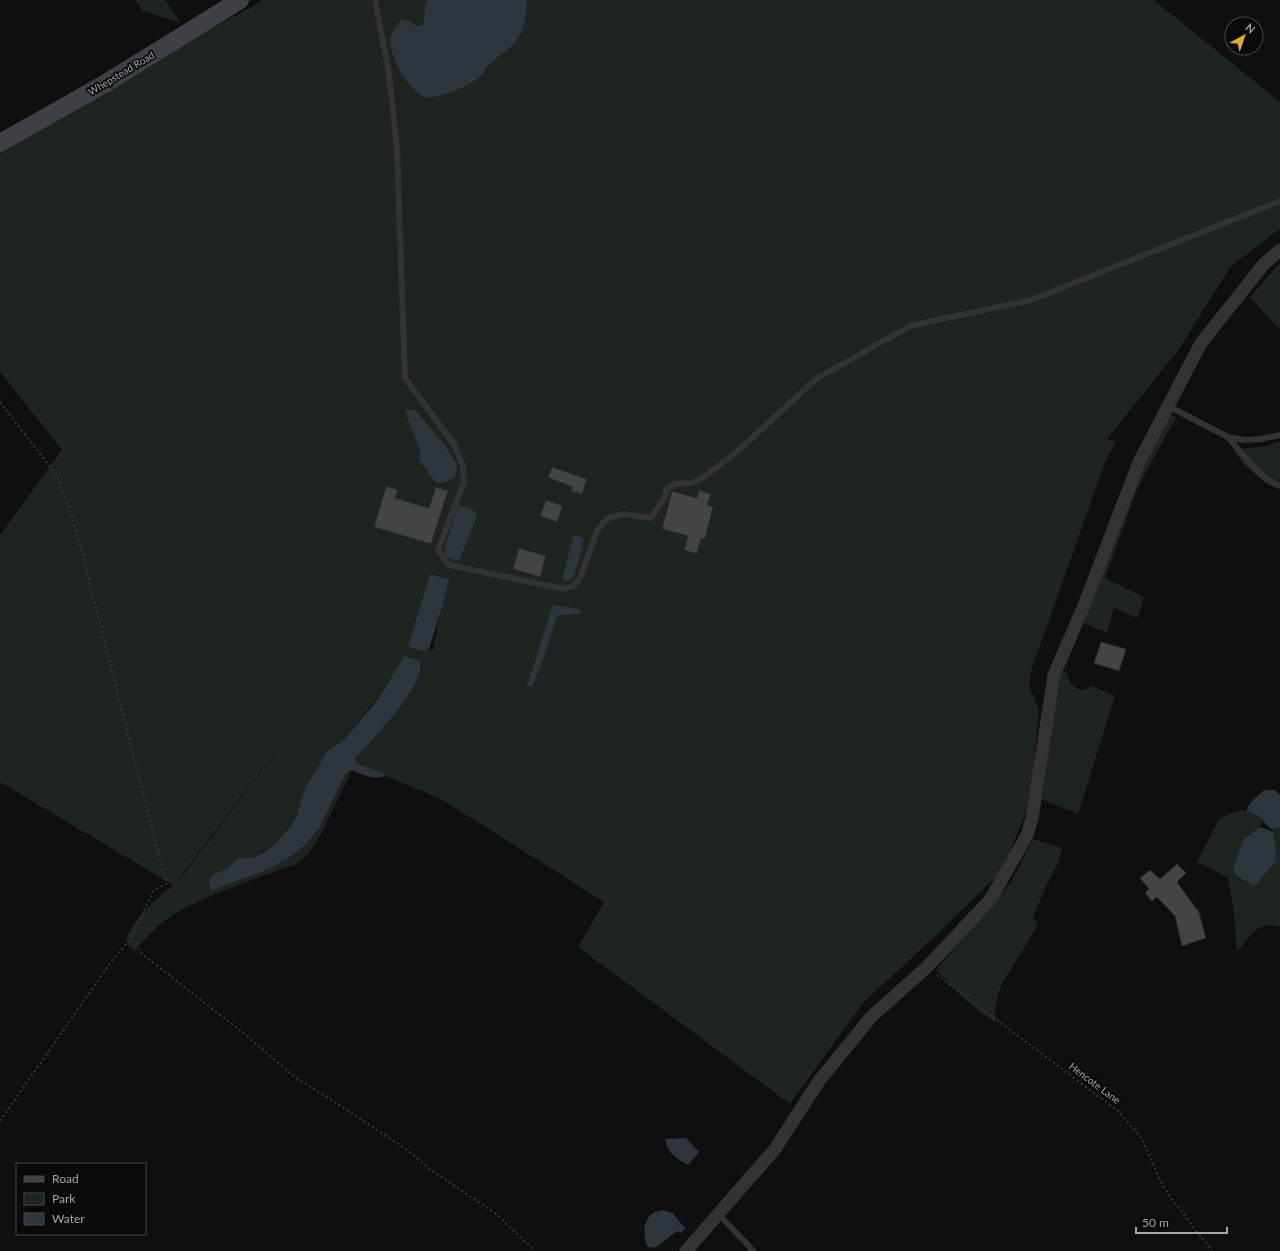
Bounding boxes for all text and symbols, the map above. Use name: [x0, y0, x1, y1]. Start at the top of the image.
north arrow: [1224, 16, 1264, 56]
text: N: [1243, 20, 1258, 36]
street label: Whepstead Road: [86, 48, 156, 98]
street label: Hencote Lane: [1067, 1060, 1123, 1106]
legend: [16, 1163, 146, 1235]
text: Road: [52, 1171, 79, 1186]
text: Park: [52, 1191, 76, 1206]
scale bar: [1136, 1209, 1227, 1235]
text: Water: [52, 1211, 85, 1226]
text: 50 m: [1142, 1215, 1169, 1230]

